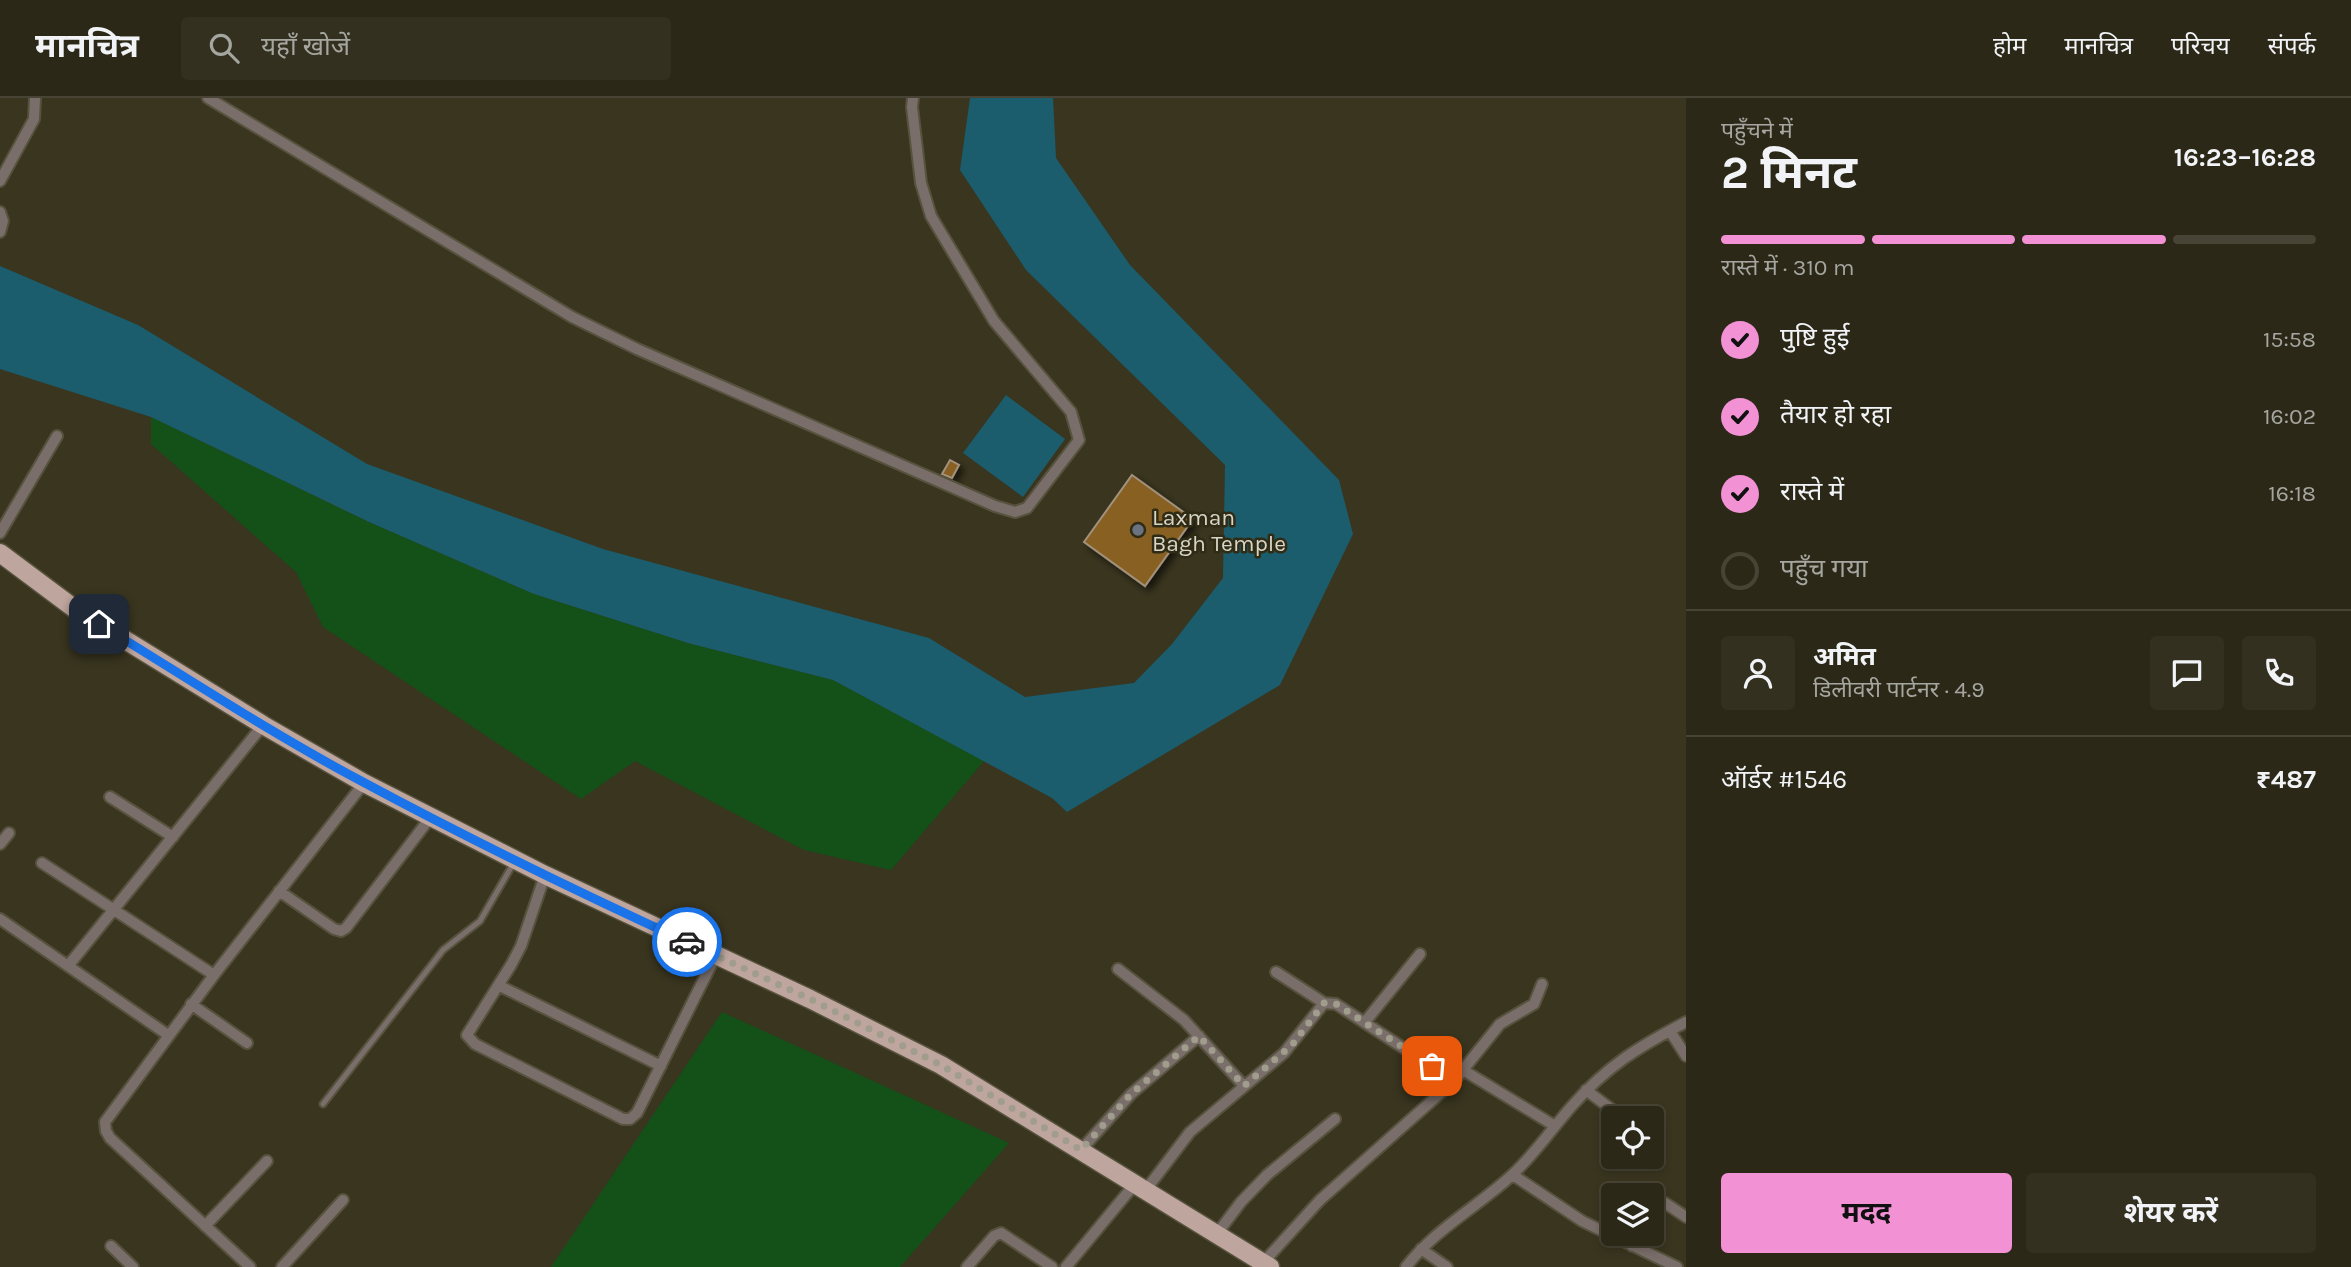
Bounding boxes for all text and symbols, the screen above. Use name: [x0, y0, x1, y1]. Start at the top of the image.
search box: [181, 17, 671, 80]
text: मानचित्र: [35, 27, 139, 65]
icon: search: [205, 29, 243, 67]
text: यहाँ खोजें: [261, 31, 350, 62]
text: होम: [1993, 32, 2026, 60]
text: मानचित्र: [2064, 32, 2133, 60]
text: परिचय: [2171, 32, 2230, 60]
text: संपर्क: [2268, 32, 2316, 60]
text: पहुँचने में: [1721, 117, 1793, 144]
text: 16:23–16:28: [2174, 142, 2316, 173]
text: 2 मिनट: [1721, 146, 1857, 200]
text: रास्ते में · 310 m: [1721, 254, 1854, 281]
icon: check: [1721, 321, 1759, 359]
text: पुष्टि हुई: [1780, 322, 1849, 353]
text: 15:58: [2263, 326, 2316, 353]
icon: check: [1721, 398, 1759, 436]
text: तैयार हो रहा: [1780, 399, 1891, 430]
text: 16:02: [2263, 403, 2316, 430]
icon: check: [1721, 475, 1759, 513]
text: रास्ते में: [1780, 476, 1844, 507]
text: 16:18: [2268, 480, 2316, 507]
place label: Laxman Bagh Temple: [1152, 504, 1286, 557]
marker: Laxman Bagh Temple: [1130, 522, 1146, 538]
text: पहुँच गया: [1780, 553, 1868, 584]
pin: [69, 594, 129, 654]
icon: home: [80, 605, 118, 643]
button: person: [1721, 636, 1795, 710]
button: chat: [2150, 636, 2224, 710]
button: phone: [2242, 636, 2316, 710]
text: अमित: [1813, 641, 1876, 672]
text: डिलीवरी पार्टनर · 4.9: [1813, 676, 1985, 703]
text: ऑर्डर #1546: [1721, 764, 1847, 795]
text: ₹487: [2256, 764, 2316, 795]
courier: [652, 907, 722, 977]
icon: car: [668, 923, 706, 961]
pin: [1402, 1036, 1462, 1096]
icon: bag: [1413, 1047, 1451, 1085]
map controls: [1601, 1106, 1664, 1246]
button: locate: [1601, 1106, 1664, 1169]
button: मदद: [1721, 1173, 2012, 1253]
button: शेयर करें: [2026, 1173, 2316, 1253]
button: layers: [1601, 1183, 1664, 1246]

